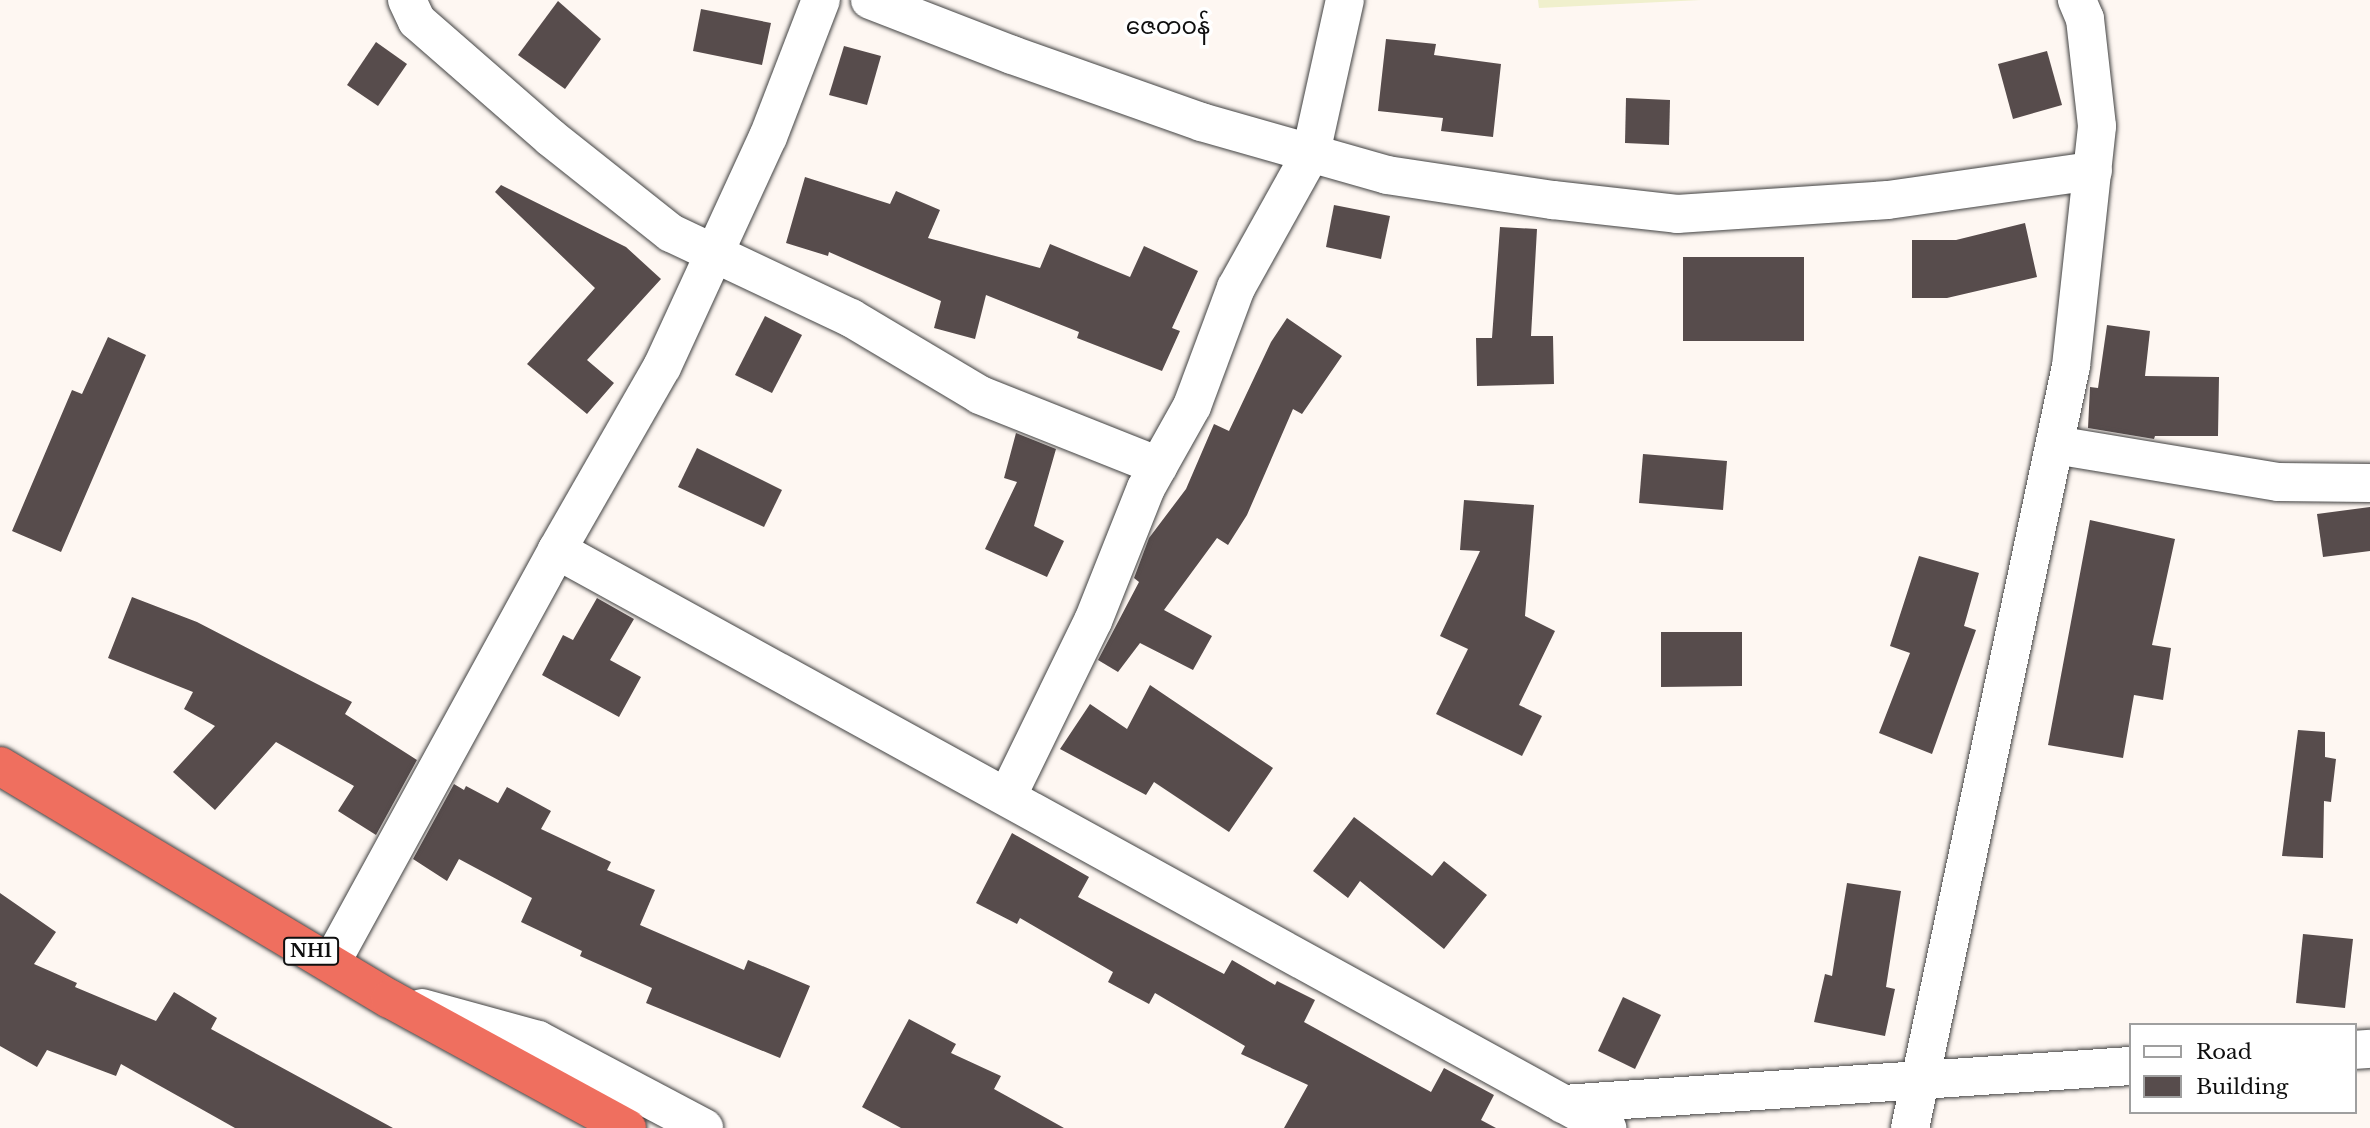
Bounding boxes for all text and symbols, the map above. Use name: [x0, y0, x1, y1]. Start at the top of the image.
district label: ဇေတဝန်: [1126, 12, 1210, 40]
road number: NH1: [283, 936, 339, 966]
legend: [2128, 1023, 2356, 1114]
text: Road: [2196, 1039, 2252, 1065]
text: Building: [2196, 1074, 2288, 1100]

